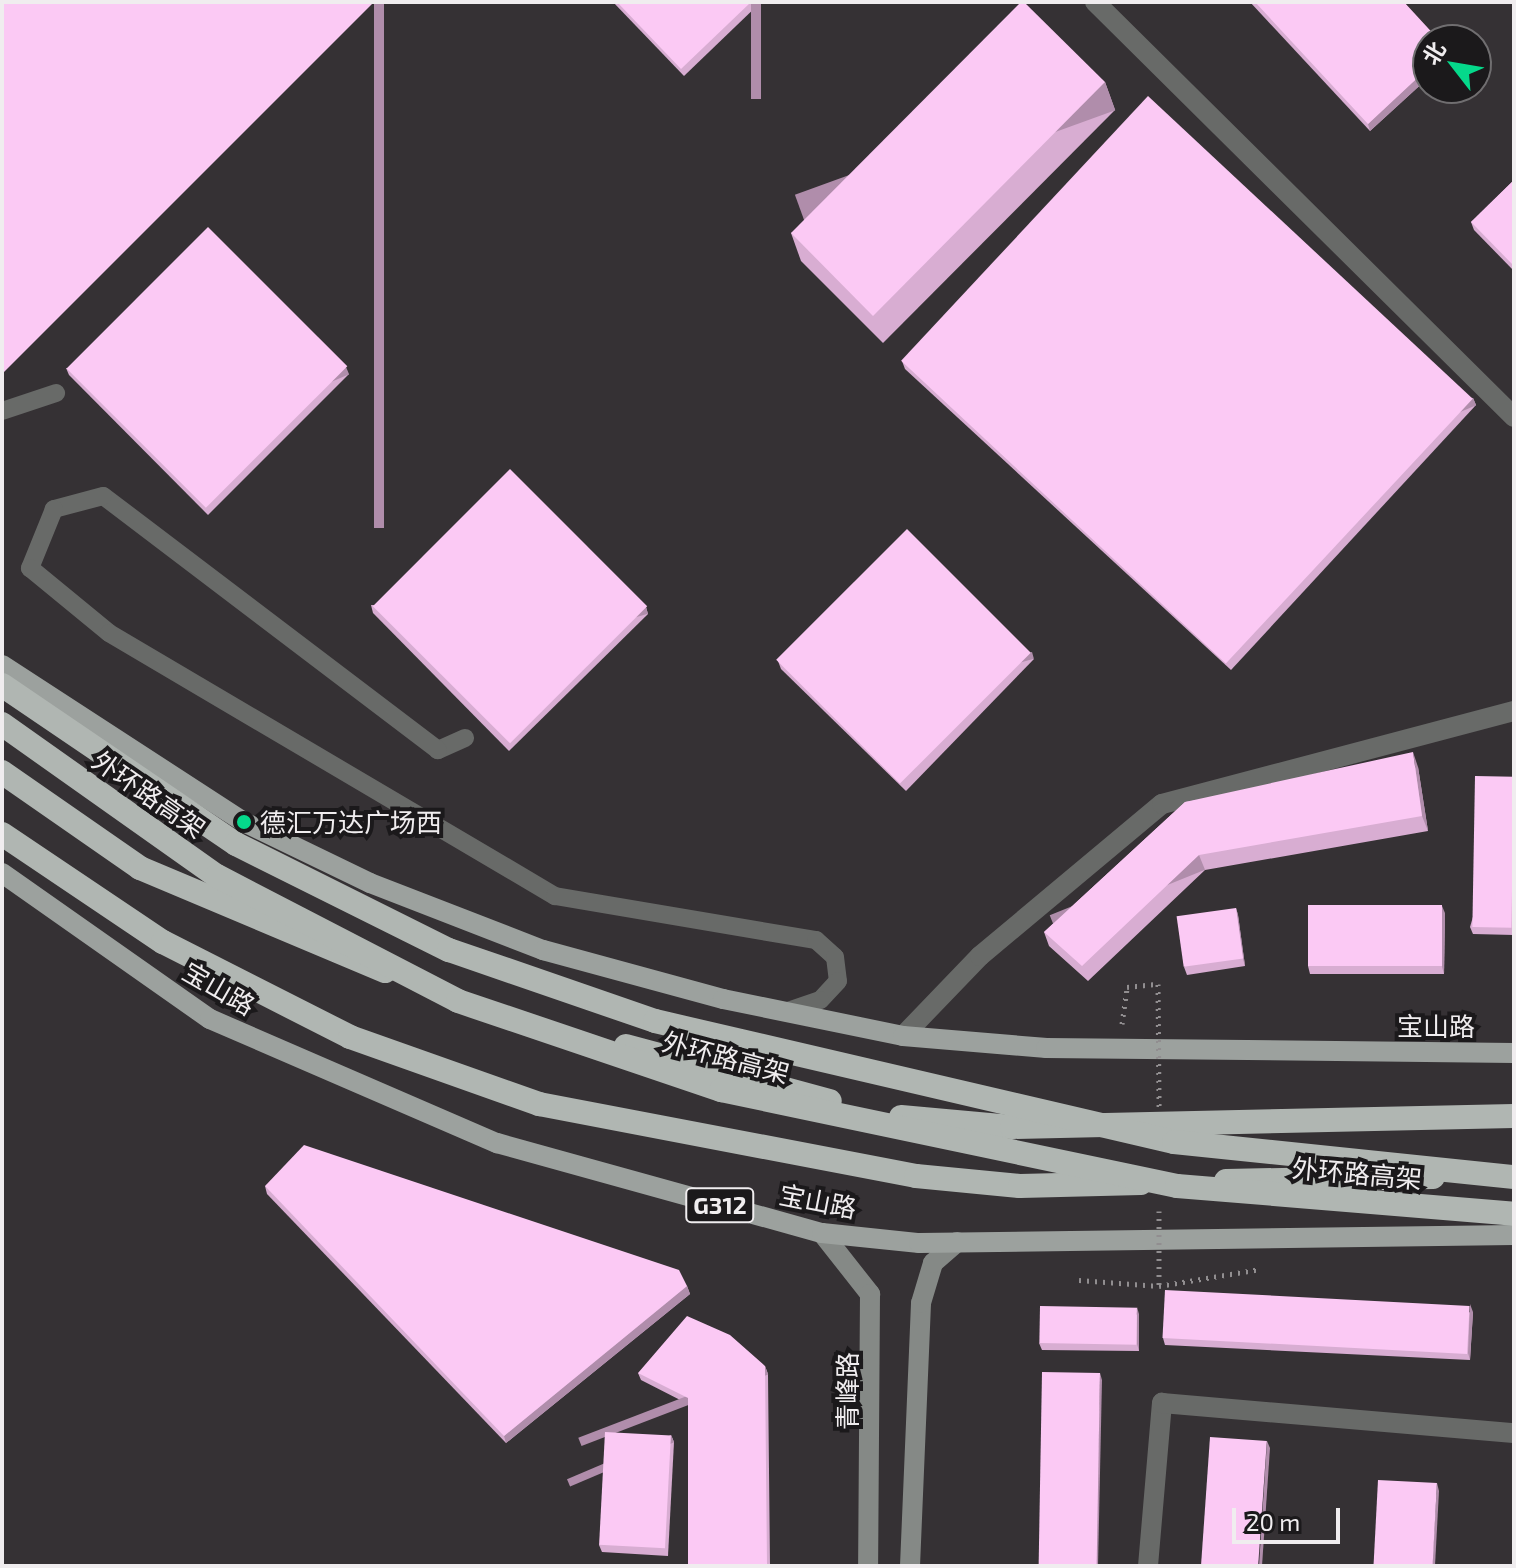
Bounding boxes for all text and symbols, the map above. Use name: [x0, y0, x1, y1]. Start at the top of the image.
north arrow: [1412, 24, 1492, 104]
text: 北: [1416, 37, 1450, 69]
street label: 外环路高架: [87, 744, 211, 844]
place label: 德汇万达广场西: [260, 806, 442, 838]
marker: 德汇万达广场西: [235, 813, 253, 831]
street label: 宝山路: [177, 955, 261, 1021]
street label: 宝山路: [1397, 1010, 1475, 1042]
street label: 外环路高架: [659, 1025, 793, 1089]
street label: 外环路高架: [1291, 1152, 1423, 1194]
street label: 宝山路: [777, 1178, 859, 1224]
road number: G312: [684, 1185, 756, 1225]
street label: 青峰路: [831, 1352, 863, 1430]
scale bar: [1236, 1492, 1344, 1542]
text: 20 m: [1246, 1507, 1300, 1536]

